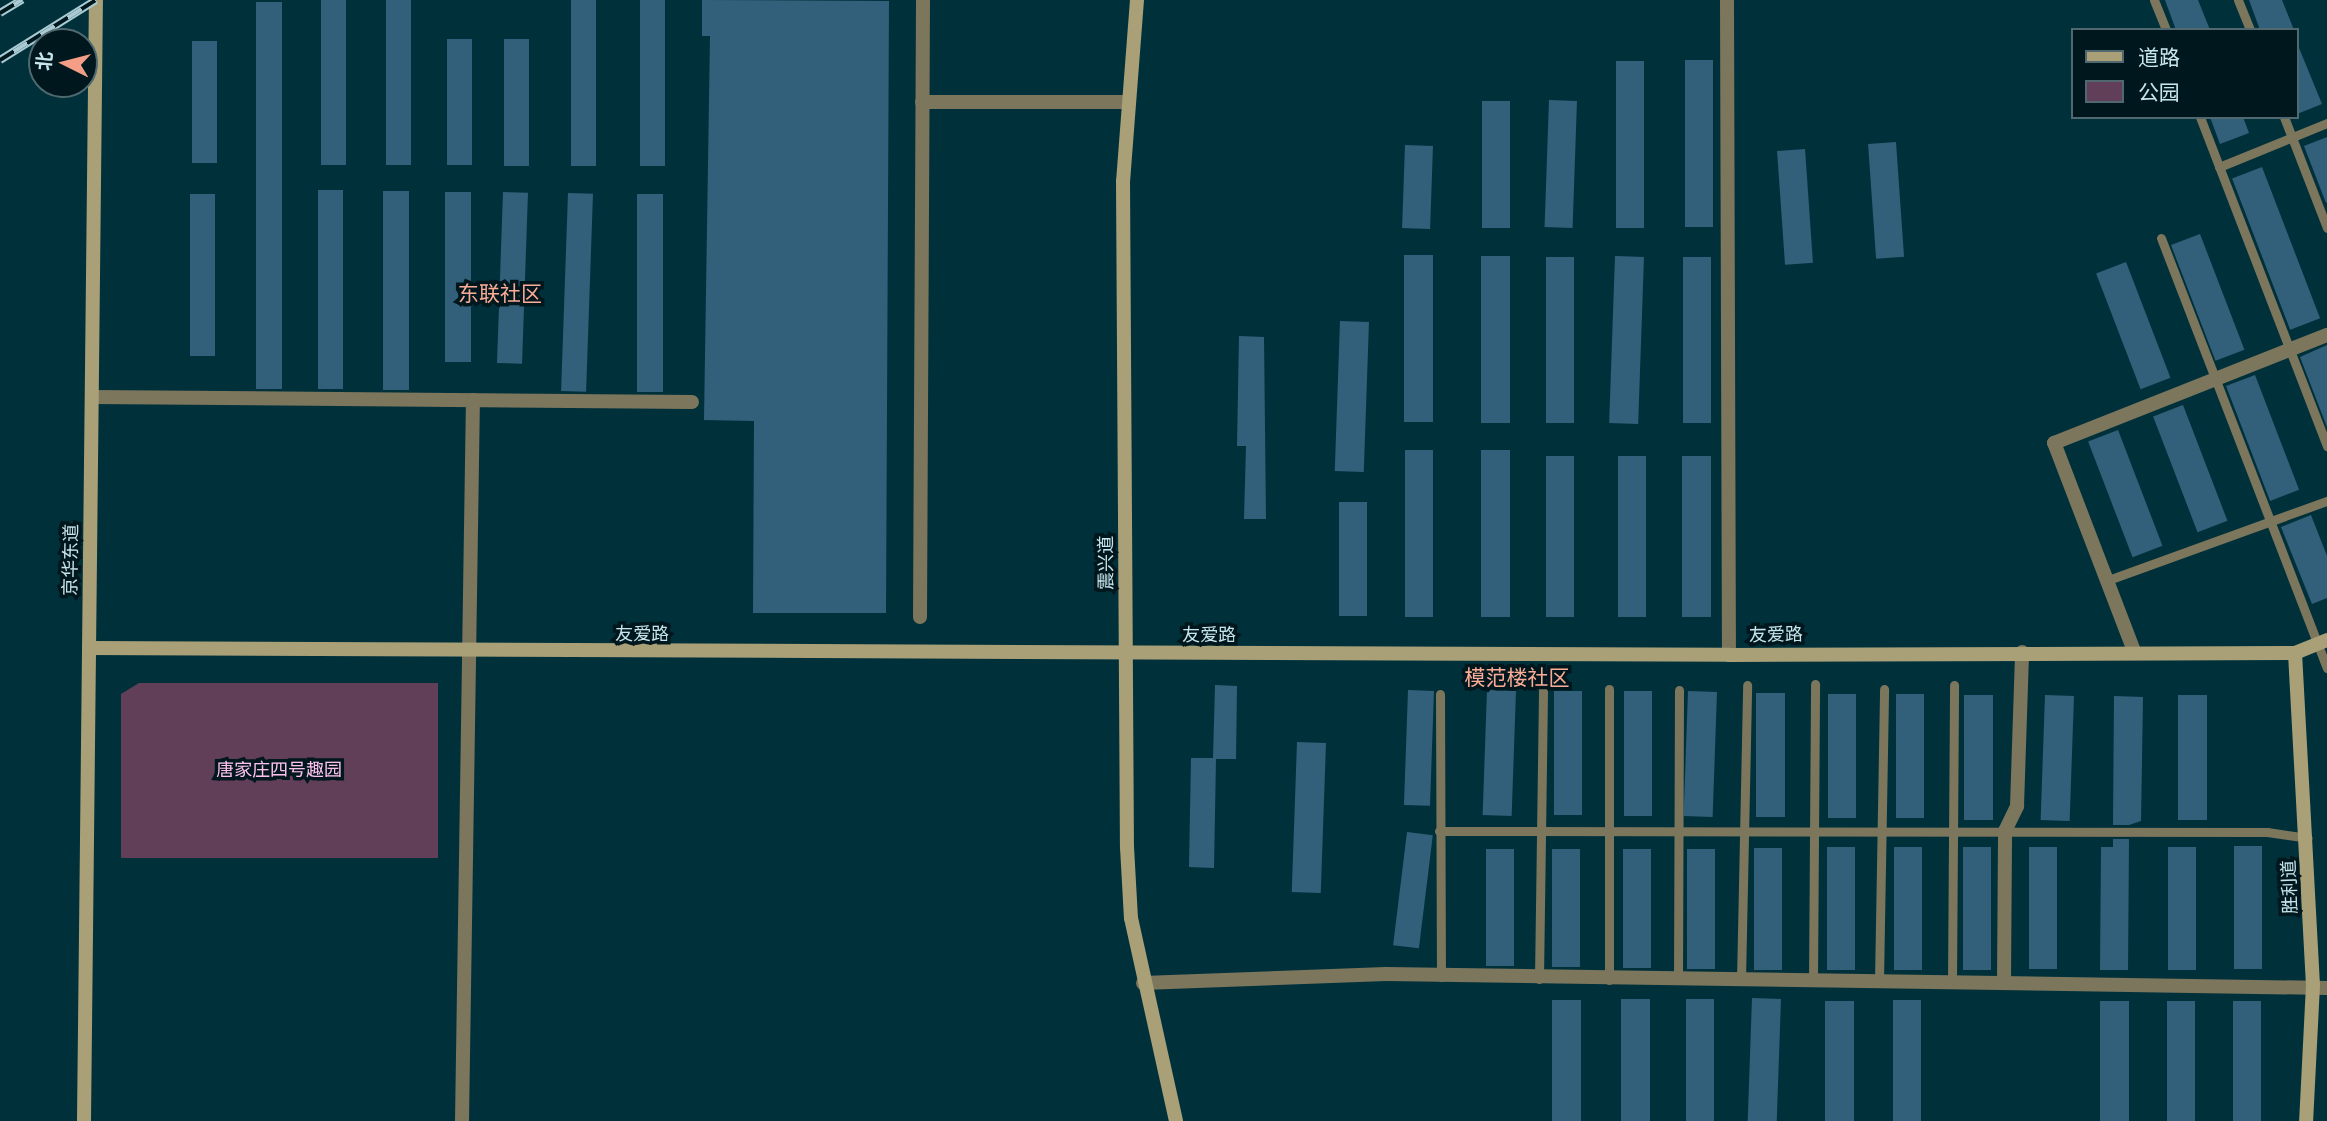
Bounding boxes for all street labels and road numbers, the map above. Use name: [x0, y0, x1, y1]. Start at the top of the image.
street label: 京华东道: [60, 524, 82, 596]
street label: 震兴道: [1095, 536, 1117, 590]
street label: 友爱路: [615, 623, 669, 645]
street label: 友爱路: [1182, 624, 1236, 646]
street label: 友爱路: [1749, 624, 1803, 646]
street label: 胜利道: [2278, 860, 2302, 914]

